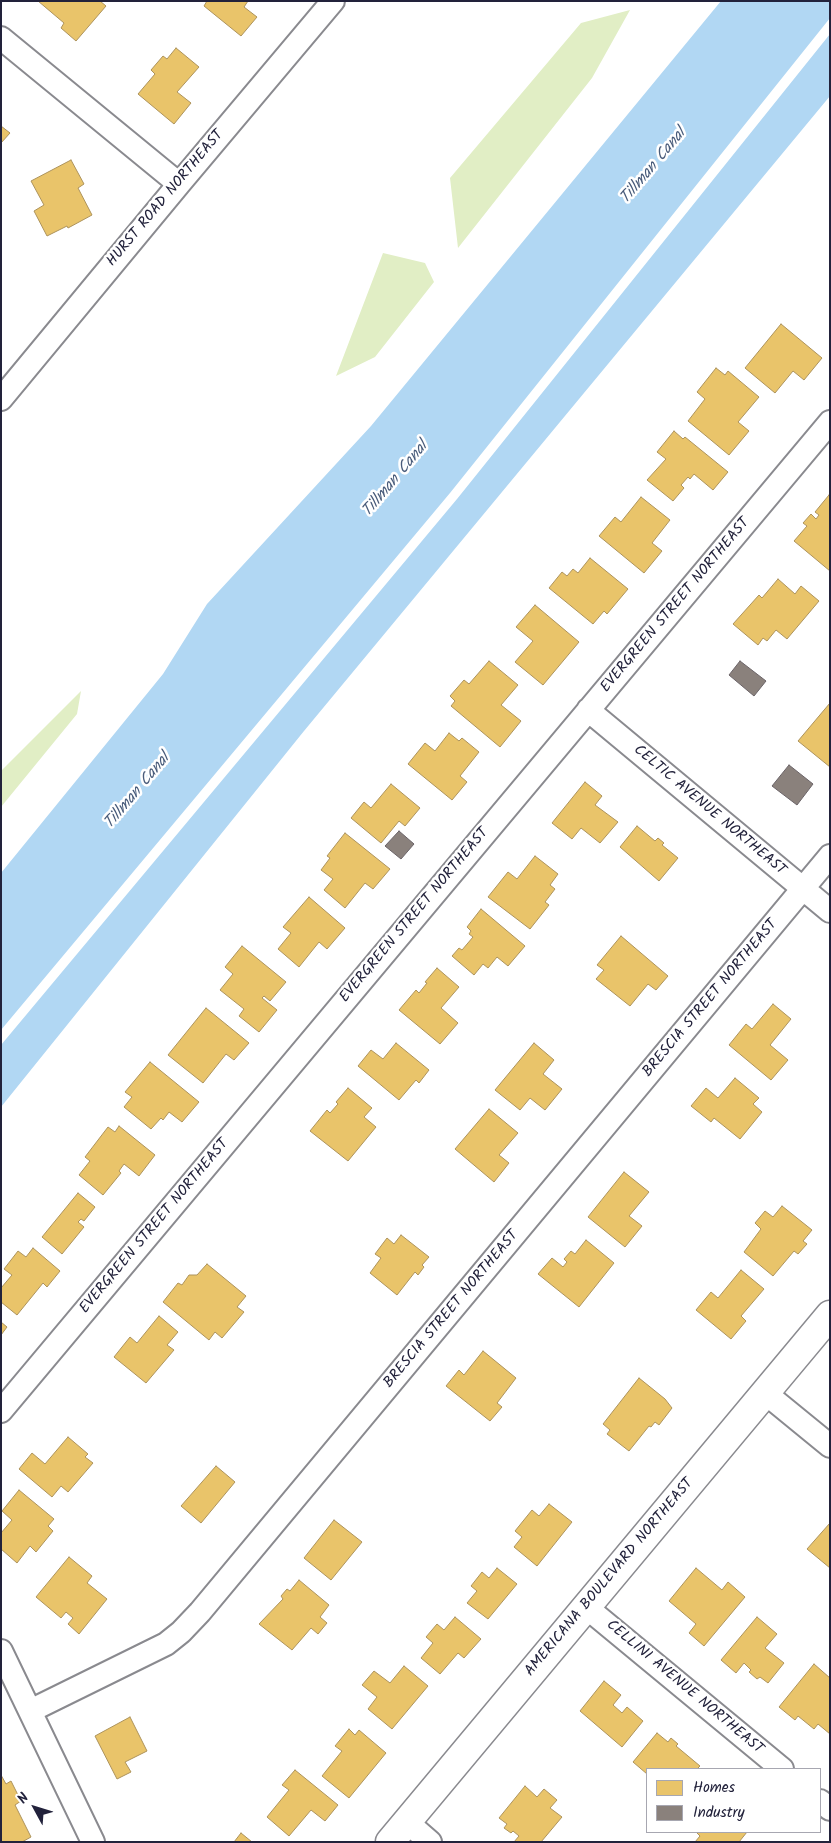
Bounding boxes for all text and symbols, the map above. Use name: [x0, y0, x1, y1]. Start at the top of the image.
water label: Tillman Canal: [617, 125, 691, 209]
street label: HURST ROAD NORTHEAST: [104, 127, 228, 271]
water label: Tillman Canal: [359, 438, 433, 522]
street label: EVERGREEN STREET NORTHEAST: [598, 515, 754, 697]
street label: CELTIC AVENUE NORTHEAST: [629, 742, 789, 880]
water label: Tillman Canal: [101, 750, 175, 834]
street label: EVERGREEN STREET NORTHEAST: [337, 825, 493, 1007]
street label: BRESCIA STREET NORTHEAST: [640, 917, 782, 1081]
street label: EVERGREEN STREET NORTHEAST: [77, 1136, 233, 1318]
street label: BRESCIA STREET NORTHEAST: [381, 1228, 523, 1392]
street label: AMERICANA BOULEVARD NORTHEAST: [522, 1475, 698, 1681]
street label: CELLINI AVENUE NORTHEAST: [602, 1617, 766, 1759]
legend: [646, 1768, 821, 1833]
text: Homes: [693, 1776, 735, 1800]
north arrow: [10, 1783, 60, 1833]
text: N: [12, 1788, 35, 1809]
text: Industry: [693, 1801, 745, 1825]

